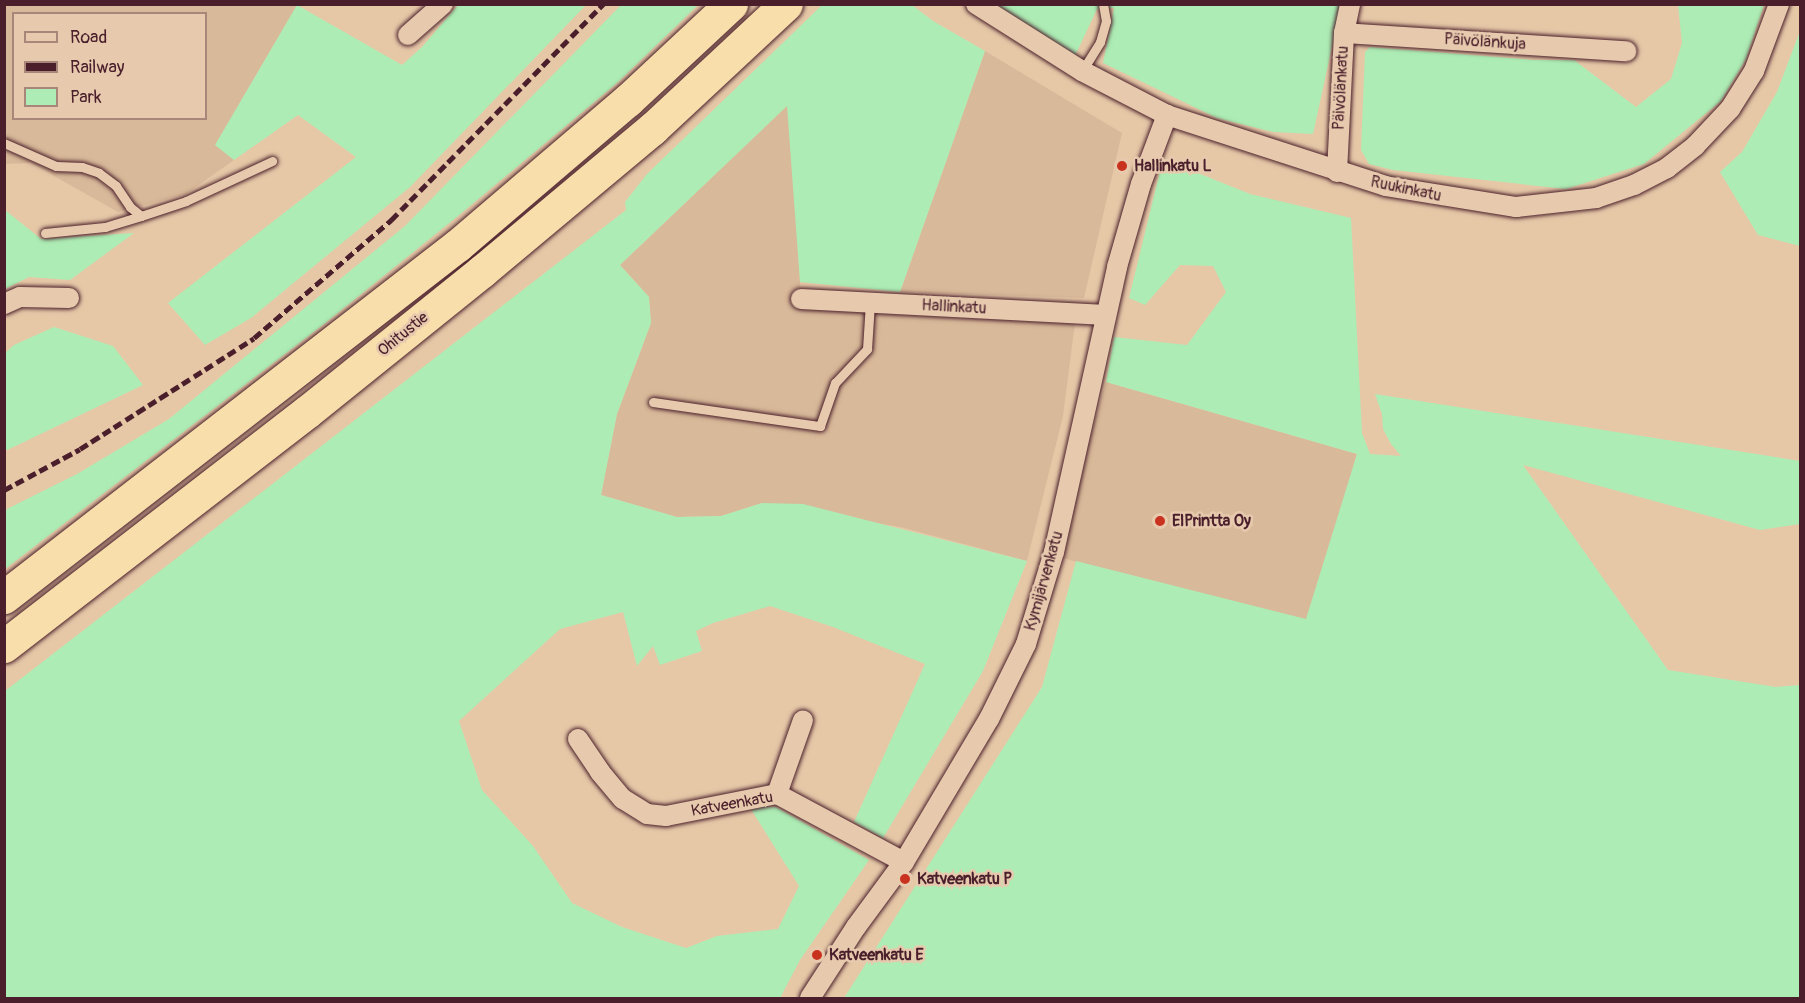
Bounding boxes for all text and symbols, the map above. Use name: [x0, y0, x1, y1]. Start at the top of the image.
legend: [12, 12, 207, 120]
text: Road: [70, 26, 107, 49]
street label: Päivölänkuja: [1443, 30, 1527, 54]
street label: Päivölänkatu: [1329, 45, 1353, 131]
text: Railway: [70, 56, 125, 79]
text: Park: [70, 86, 102, 109]
place label: Hallinkatu L: [1134, 156, 1212, 176]
marker: Hallinkatu L: [1115, 159, 1129, 173]
street label: Ruukinkatu: [1369, 172, 1443, 206]
street label: Hallinkatu: [921, 296, 987, 318]
street label: Ohitustie: [374, 308, 432, 360]
place label: ElPrintta Oy: [1172, 511, 1251, 531]
marker: ElPrintta Oy: [1153, 514, 1167, 528]
street label: Kymijärvenkatu: [1021, 529, 1067, 633]
street label: Katveenkatu: [690, 787, 774, 821]
place label: Katveenkatu P: [917, 869, 1012, 889]
marker: Katveenkatu P: [898, 872, 912, 886]
place label: Katveenkatu E: [829, 945, 924, 965]
marker: Katveenkatu E: [810, 948, 824, 962]

